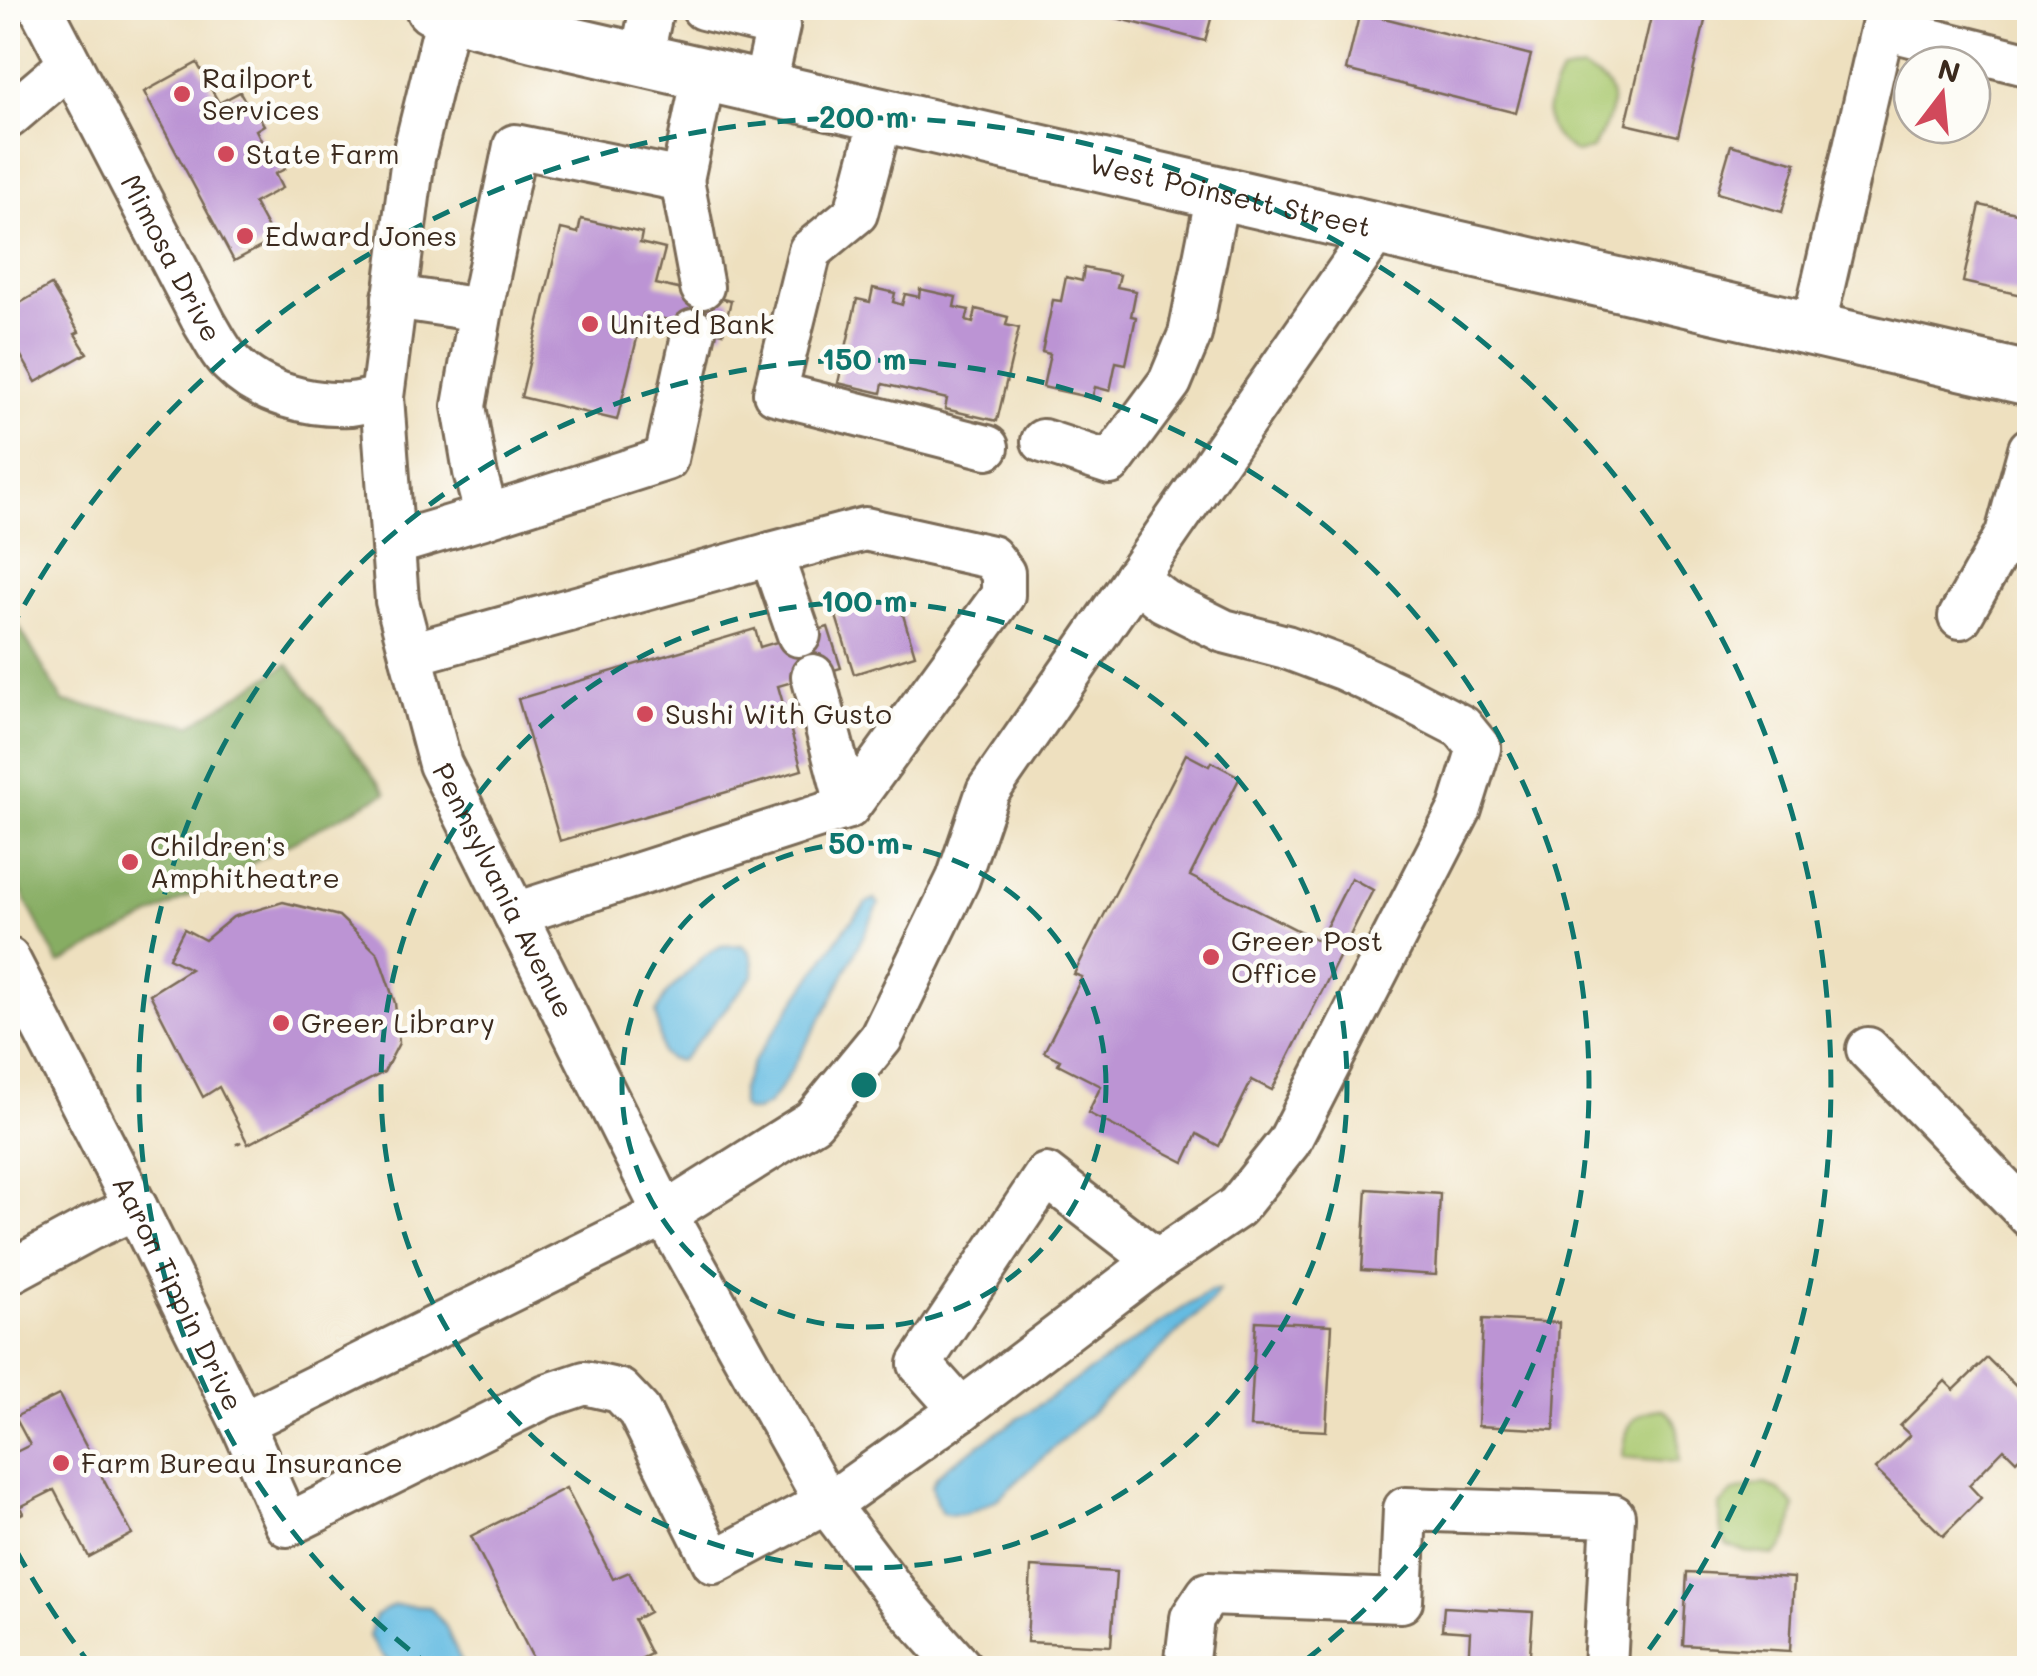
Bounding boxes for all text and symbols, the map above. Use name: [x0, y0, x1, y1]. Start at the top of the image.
north arrow: [1892, 45, 1992, 145]
text: N: [1934, 50, 1964, 90]
place label: Railport Services: [202, 59, 320, 127]
marker: Railport Services: [171, 83, 193, 105]
text: 200 m: [819, 96, 909, 136]
place label: State Farm: [246, 135, 400, 171]
marker: State Farm: [215, 143, 237, 165]
street label: West Poinsett Street: [1086, 144, 1375, 244]
street label: Mimosa Drive: [113, 168, 230, 348]
place label: Edward Jones: [265, 217, 457, 253]
marker: Edward Jones: [234, 225, 256, 247]
place label: United Bank: [610, 305, 774, 341]
marker: United Bank: [579, 313, 601, 335]
text: 150 m: [822, 338, 906, 378]
text: 100 m: [821, 580, 907, 620]
place label: Sushi With Gusto: [665, 695, 892, 731]
marker: Sushi With Gusto: [634, 703, 656, 725]
street label: Pennsylvania Avenue: [425, 757, 583, 1023]
text: 50 m: [828, 822, 900, 862]
place label: Children's Amphitheatre: [150, 827, 340, 895]
marker: Children's Amphitheatre: [119, 851, 141, 873]
place label: Greer Post Office: [1231, 922, 1383, 990]
marker: Greer Post Office: [1200, 946, 1222, 968]
place label: Greer Library: [301, 1004, 495, 1040]
marker: Greer Library: [270, 1012, 292, 1034]
centre of rings: [846, 1067, 882, 1103]
street label: Aaron Tippin Drive: [105, 1169, 252, 1416]
place label: Farm Bureau Insurance: [81, 1444, 403, 1480]
marker: Farm Bureau Insurance: [50, 1452, 72, 1474]

